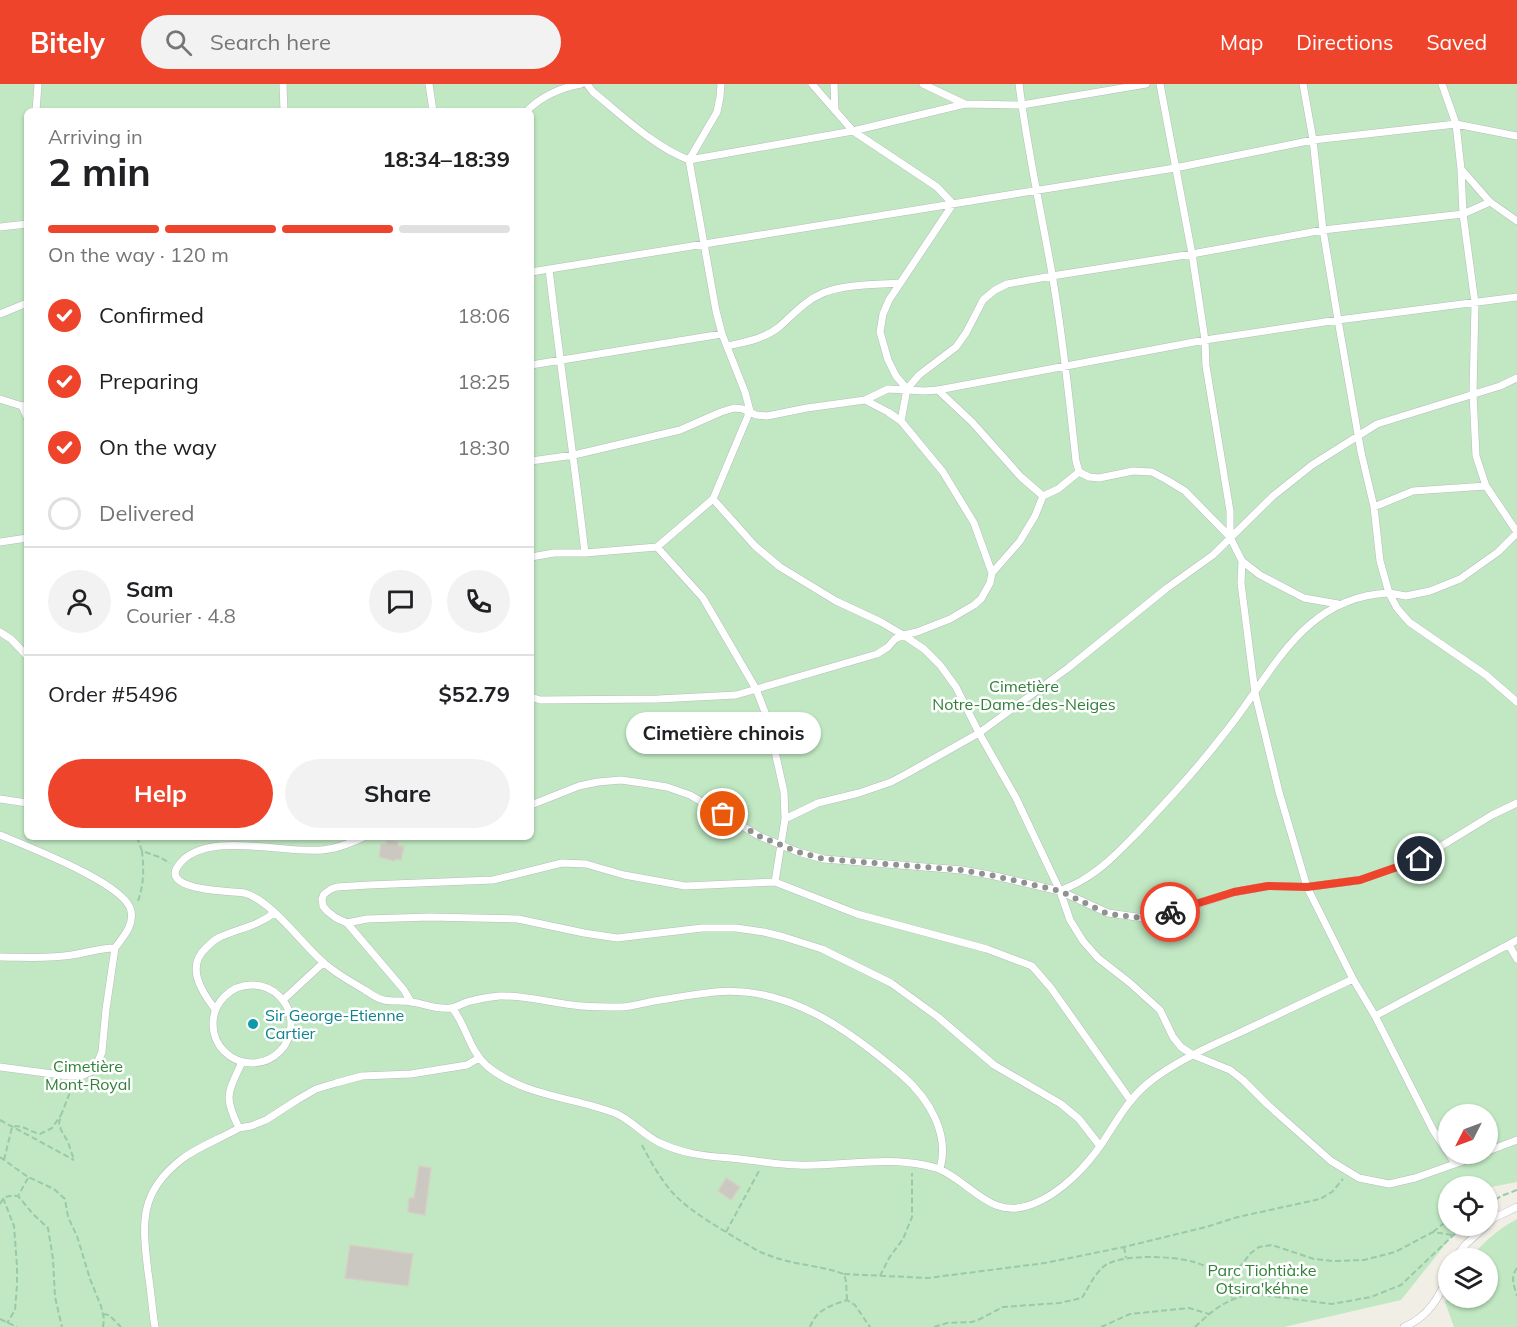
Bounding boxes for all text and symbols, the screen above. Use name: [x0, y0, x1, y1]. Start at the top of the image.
search box: [141, 15, 561, 69]
text: Bitely: [30, 25, 105, 60]
icon: search: [162, 26, 195, 59]
text: Search here: [210, 28, 331, 56]
text: Map: [1220, 29, 1263, 55]
text: Directions: [1296, 29, 1393, 55]
text: Saved: [1426, 29, 1487, 55]
text: Arriving in: [48, 124, 143, 149]
text: 18:34–18:39: [382, 145, 510, 173]
text: 2 min: [48, 147, 151, 196]
text: On the way · 120 m: [48, 242, 229, 267]
icon: check: [48, 299, 81, 332]
text: Confirmed: [99, 301, 204, 329]
text: 18:06: [457, 303, 510, 328]
icon: check: [48, 365, 81, 398]
text: Preparing: [99, 367, 199, 395]
text: 18:25: [457, 369, 510, 394]
icon: check: [48, 431, 81, 464]
text: On the way: [99, 433, 217, 461]
text: 18:30: [457, 435, 510, 460]
text: Delivered: [99, 499, 194, 527]
button: person: [48, 570, 111, 633]
button: chat: [369, 570, 432, 633]
button: phone: [447, 570, 510, 633]
text: Sam: [126, 575, 174, 603]
text: Courier · 4.8: [126, 603, 236, 628]
park label: Cimetière Notre-Dame-des-Neiges: [932, 676, 1116, 714]
text: Order #5496: [48, 680, 178, 708]
text: $52.79: [439, 680, 510, 708]
callout: Cimetière chinois: [626, 712, 820, 754]
text: Cimetière chinois: [642, 720, 805, 745]
button: Help: [48, 759, 273, 828]
button: Share: [285, 759, 510, 828]
pin: [697, 788, 748, 839]
icon: bag: [706, 797, 739, 830]
pin: [1394, 833, 1445, 884]
icon: home: [1403, 842, 1436, 875]
courier: [1140, 882, 1200, 942]
icon: bike: [1154, 896, 1187, 929]
place label: Sir George-Etienne Cartier: [265, 1005, 404, 1043]
marker: Sir George-Etienne Cartier: [246, 1017, 260, 1031]
park label: Cimetière Mont-Royal: [45, 1056, 131, 1094]
north arrow: [1438, 1104, 1498, 1164]
map controls: [1438, 1104, 1498, 1308]
button: locate: [1438, 1176, 1498, 1236]
button: layers: [1438, 1248, 1498, 1308]
park label: Parc Tiohtià:ke Otsira'kéhne: [1208, 1260, 1316, 1298]

